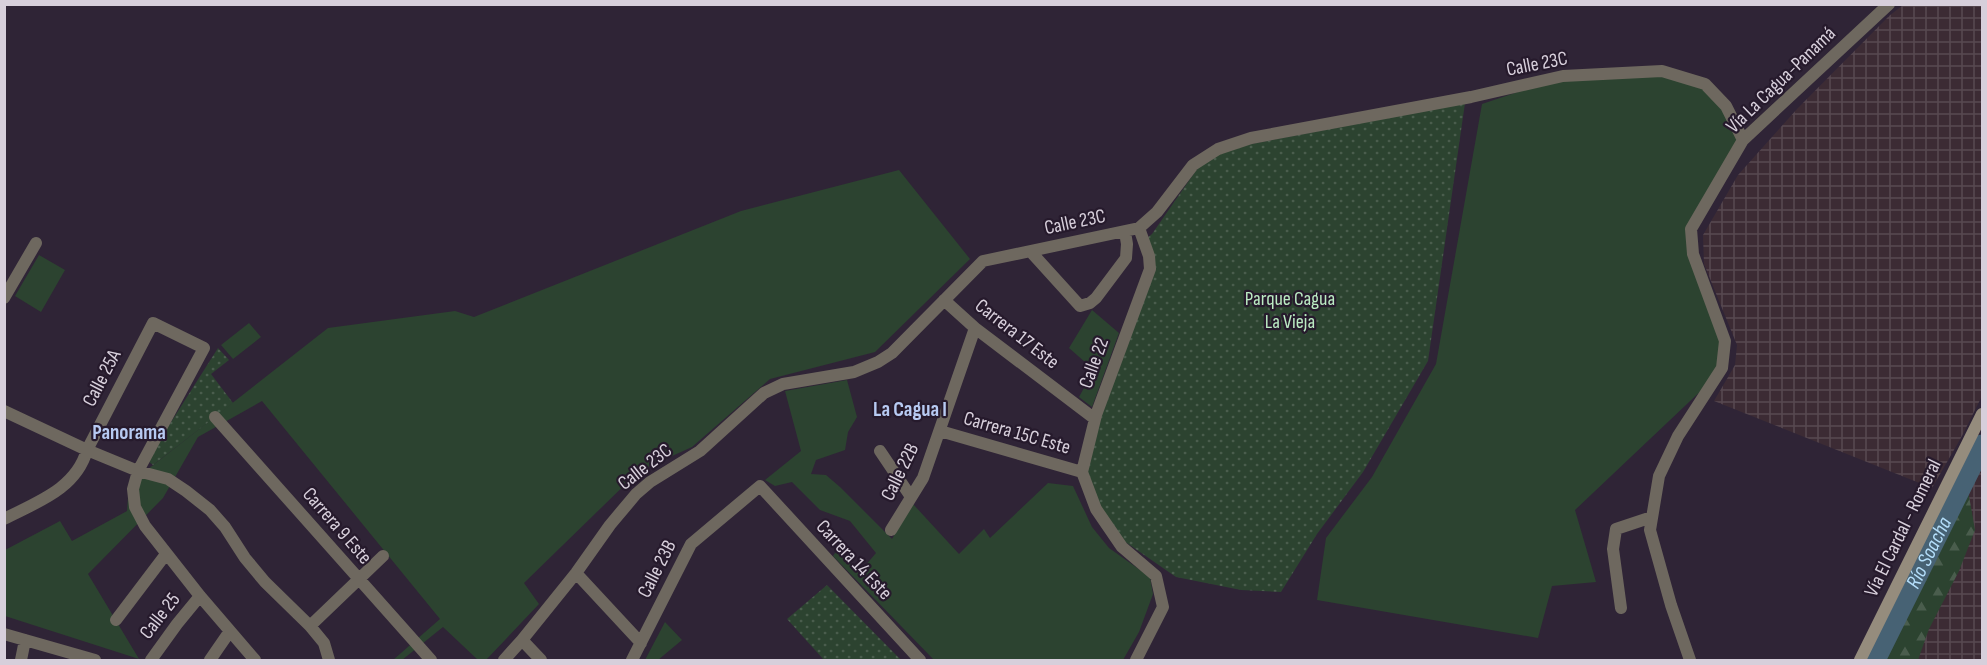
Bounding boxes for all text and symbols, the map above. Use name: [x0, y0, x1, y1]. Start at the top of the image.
street label: Vía La Cagua-Panamá: [1721, 22, 1841, 138]
street label: Calle 23C: [1504, 46, 1570, 82]
street label: Calle 23C: [1042, 204, 1108, 240]
park label: Parque Cagua La Vieja: [1245, 287, 1335, 334]
street label: Carrera 17 Este: [970, 294, 1064, 374]
street label: Calle 22: [1074, 334, 1114, 392]
street label: Calle 25A: [78, 345, 127, 410]
district label: La Cagua I: [873, 397, 947, 422]
street label: Carrera 15C Este: [961, 406, 1073, 460]
district label: Panorama: [92, 420, 166, 445]
street label: Calle 23C: [613, 438, 677, 496]
street label: Calle 22B: [876, 439, 924, 505]
street label: Vía El Cardal - Romeral: [1859, 455, 1947, 601]
street label: Carrera 9 Este: [297, 483, 377, 569]
water label: Río Soacha: [1900, 512, 1957, 592]
street label: Carrera 14 Este: [811, 515, 897, 605]
street label: Calle 23B: [632, 536, 682, 602]
street label: Calle 25: [135, 588, 185, 644]

